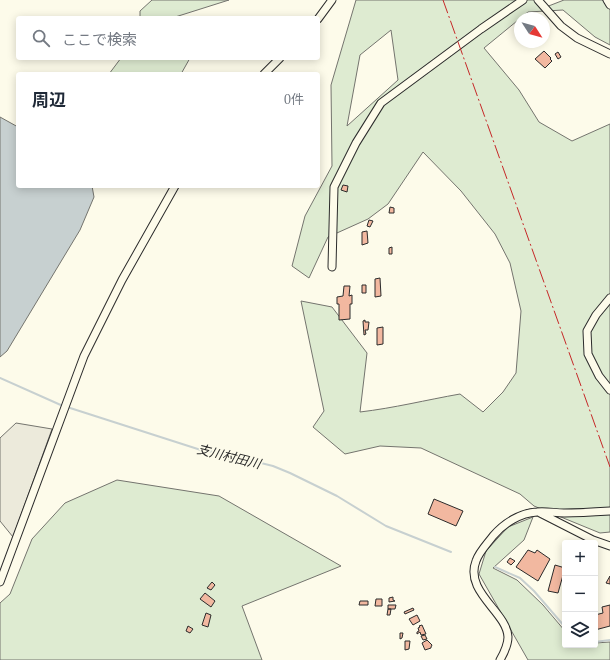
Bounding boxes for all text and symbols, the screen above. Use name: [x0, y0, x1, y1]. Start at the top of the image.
north arrow: [514, 12, 550, 48]
search box: [16, 16, 320, 60]
icon: search: [30, 27, 52, 49]
text: ここで検索: [62, 29, 137, 49]
text: 周辺: [32, 88, 66, 111]
text: 0件: [284, 90, 304, 108]
water label: 支川村田川: [195, 439, 265, 473]
map controls: [562, 540, 598, 648]
button: +: [562, 540, 598, 576]
button: −: [562, 576, 598, 612]
button: layers: [562, 612, 598, 648]

